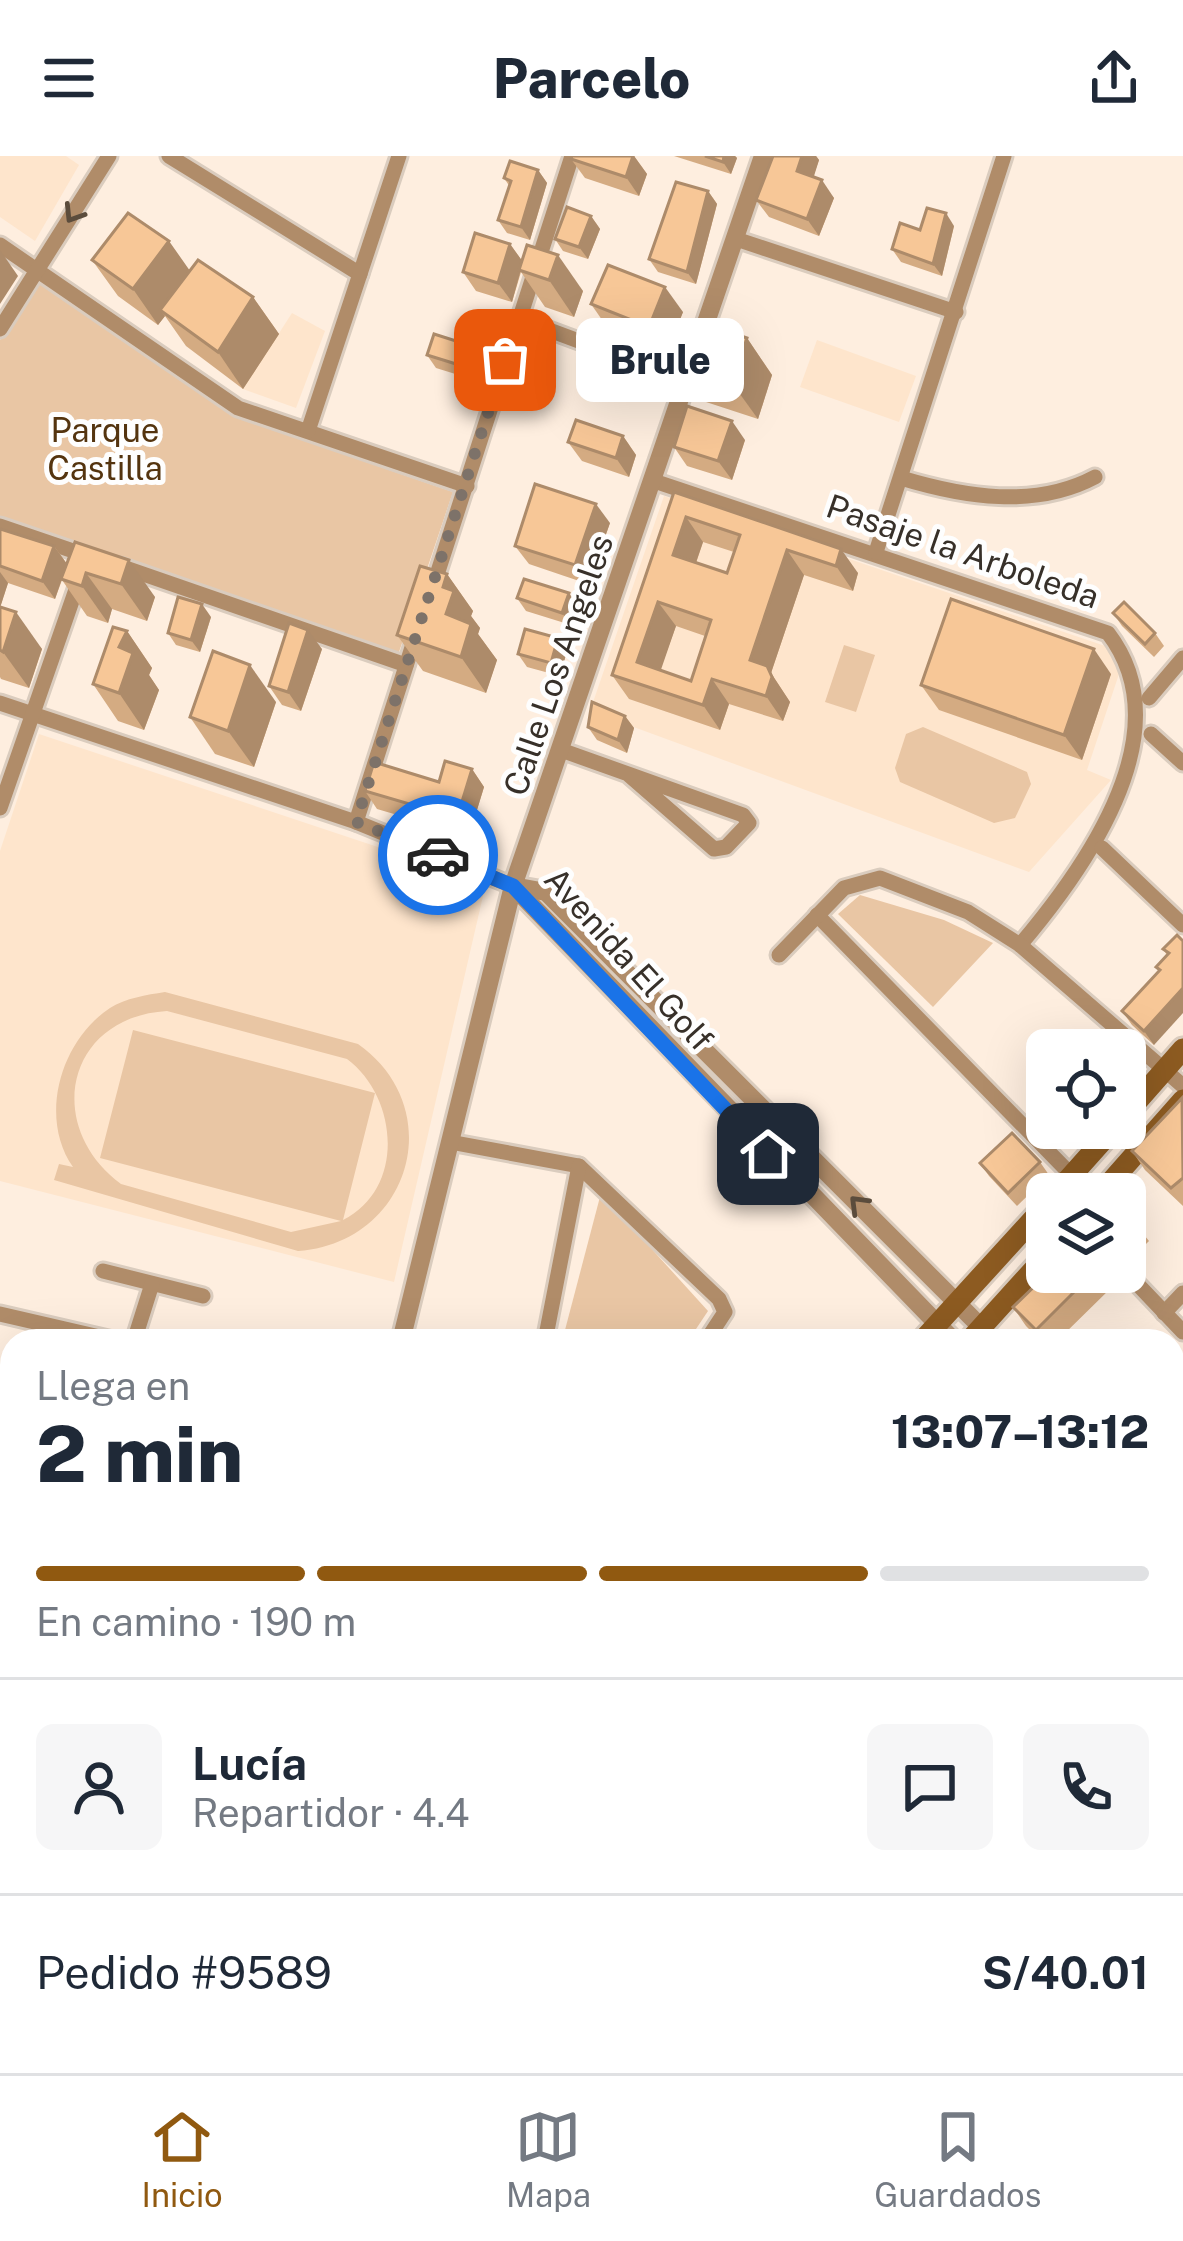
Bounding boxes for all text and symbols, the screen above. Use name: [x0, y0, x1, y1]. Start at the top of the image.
icon: menu: [36, 45, 102, 111]
icon: share: [1081, 45, 1147, 111]
text: Parcelo: [493, 47, 690, 110]
one-way arrow: [65, 200, 87, 222]
pin: [454, 309, 556, 411]
callout: Brule: [577, 318, 745, 402]
icon: bag: [472, 327, 538, 393]
text: Brule: [609, 337, 711, 383]
park label: Parque Castilla: [47, 411, 163, 487]
street label: Pasaje la Arboleda: [822, 487, 1104, 615]
street label: Calle Los Angeles: [496, 530, 620, 800]
courier: [378, 795, 498, 915]
icon: car: [405, 822, 471, 888]
street label: Avenida El Golf: [537, 860, 721, 1058]
map controls: [1026, 1029, 1146, 1293]
button: locate: [1026, 1029, 1146, 1149]
pin: [717, 1103, 819, 1205]
icon: home: [735, 1121, 801, 1187]
button: layers: [1026, 1173, 1146, 1293]
one-way arrow: [850, 1196, 872, 1218]
text: Llega en: [36, 1363, 190, 1409]
text: 13:07–13:12: [891, 1405, 1149, 1458]
text: 2 min: [36, 1408, 243, 1500]
text: En camino · 190 m: [36, 1599, 356, 1645]
button: person: [36, 1724, 162, 1850]
button: chat: [867, 1724, 993, 1850]
button: phone: [1023, 1724, 1149, 1850]
text: Lucía: [192, 1737, 307, 1790]
text: Repartidor · 4.4: [192, 1790, 470, 1836]
text: Pedido #9589: [36, 1946, 332, 1999]
text: S/40.01: [982, 1946, 1149, 1999]
tab: Inicio: [142, 2104, 223, 2214]
tab: Mapa: [506, 2104, 591, 2214]
tab: Guardados: [874, 2104, 1041, 2214]

